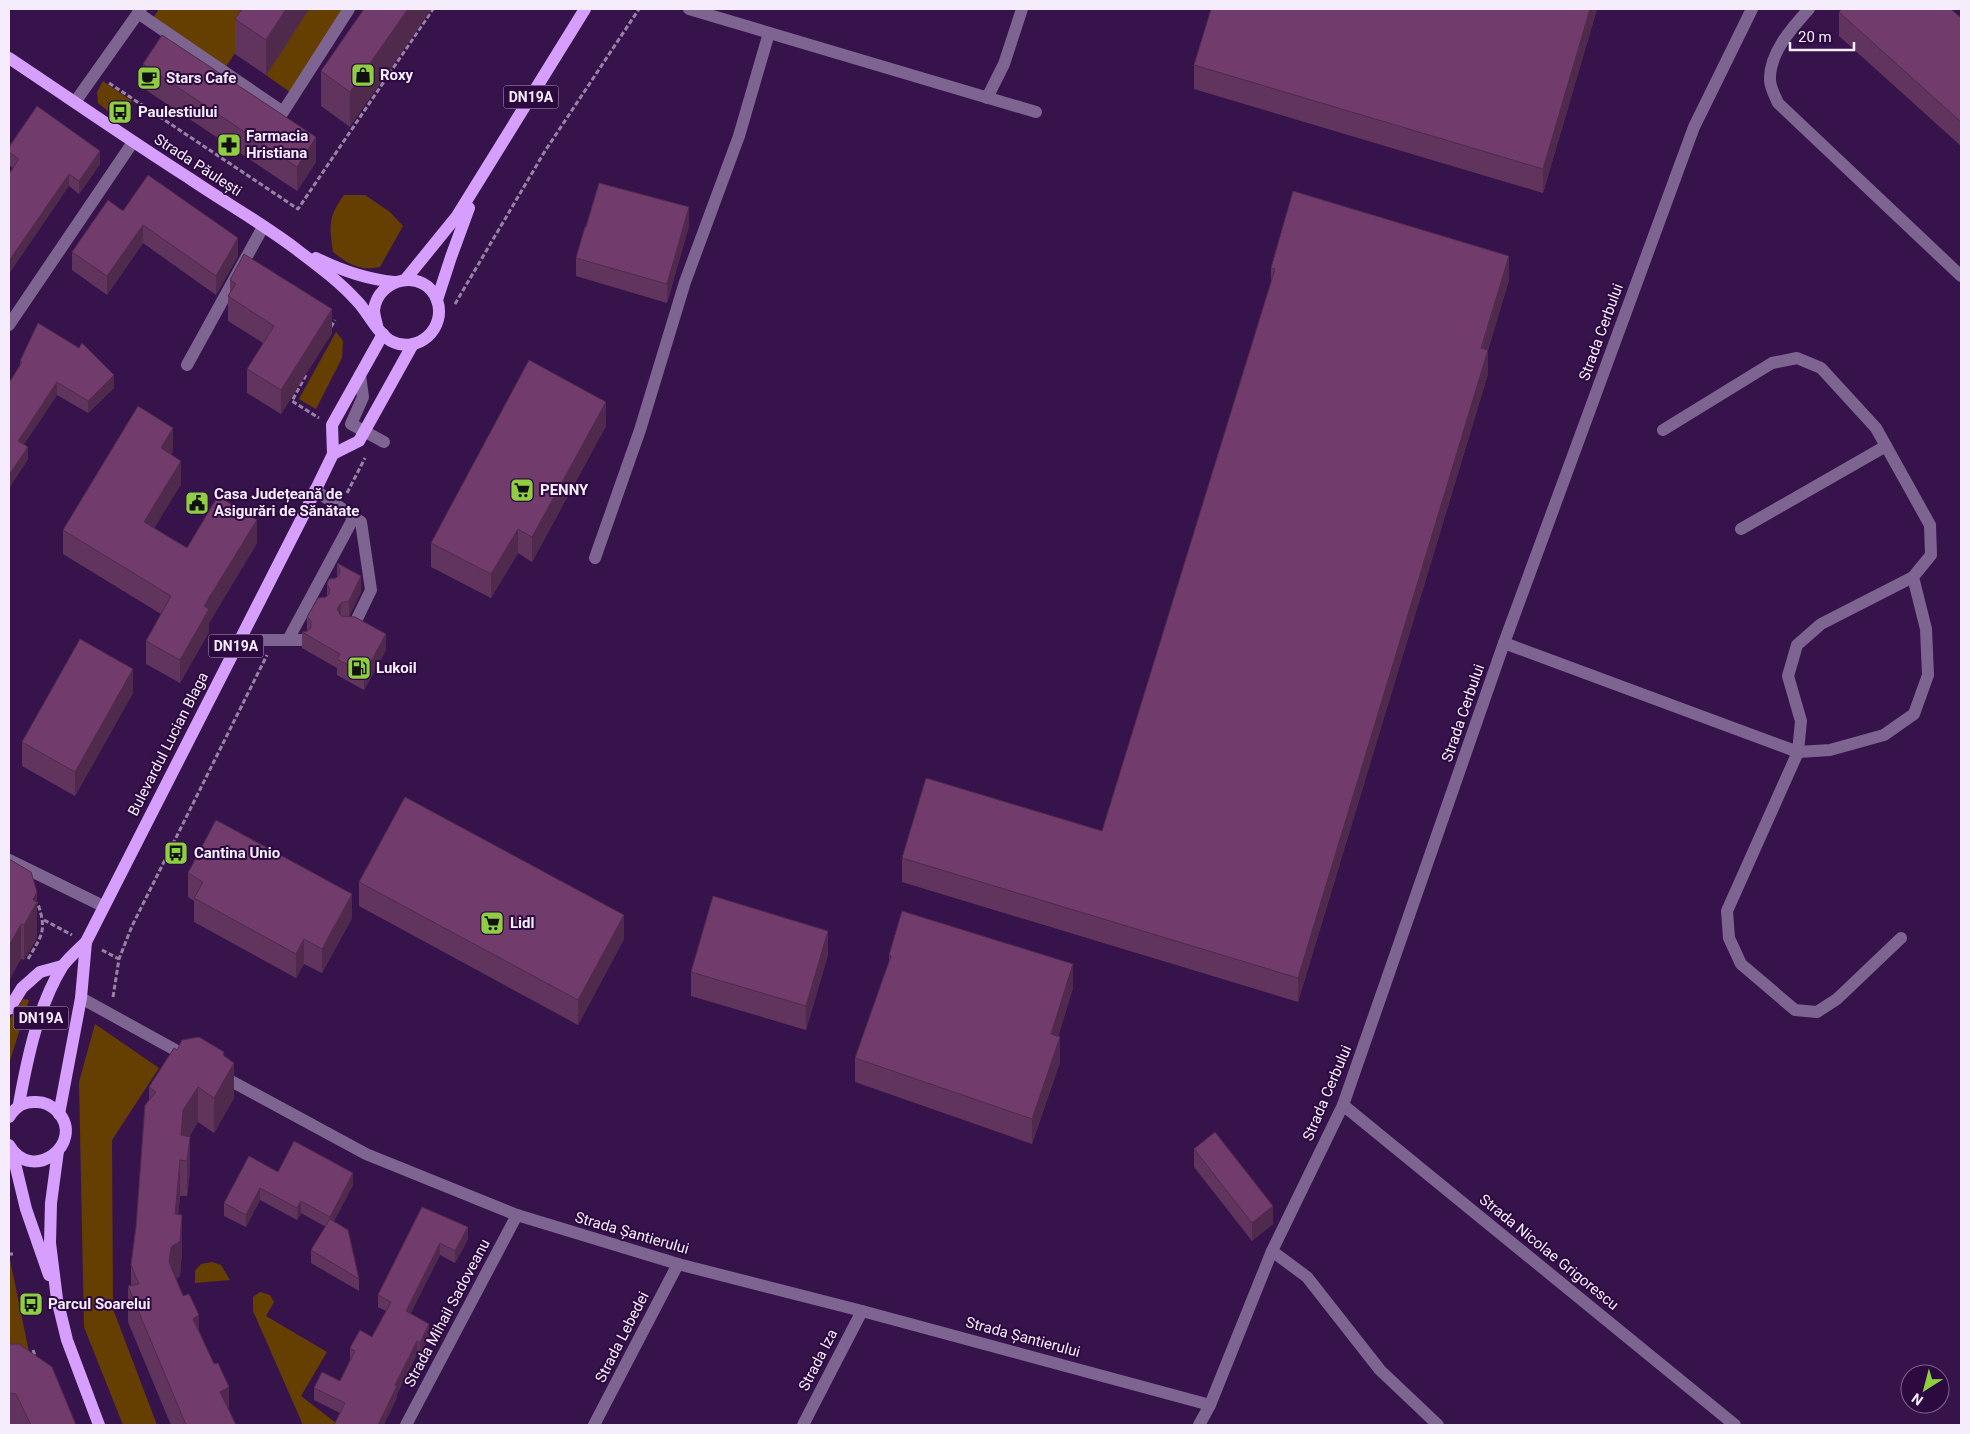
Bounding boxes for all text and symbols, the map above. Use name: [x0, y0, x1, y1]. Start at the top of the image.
scale bar: [1790, 20, 1854, 52]
text: 20 m: [1798, 28, 1832, 46]
shop icon: Roxy: [350, 62, 376, 88]
cafe icon: Stars Cafe: [136, 65, 162, 91]
place label: Roxy: [380, 66, 414, 84]
place label: Stars Cafe: [166, 69, 236, 87]
road number: DN19A: [504, 85, 558, 108]
bus stop icon: Paulestiului: [107, 99, 133, 125]
place label: Paulestiului: [138, 103, 218, 121]
place label: Farmacia Hristiana: [246, 127, 308, 162]
street label: Strada Păulești: [151, 130, 245, 200]
pharmacy icon: Farmacia Hristiana: [216, 132, 242, 158]
street label: Strada Cerbului: [1575, 281, 1627, 383]
supermarket icon: PENNY: [509, 477, 535, 503]
place label: PENNY: [540, 481, 589, 499]
place label: Casa Județeană de Asigurări de Sănătate: [214, 485, 359, 520]
public building icon: Casa Județeană de Asigurări de Sănătate: [184, 490, 210, 516]
road number: DN19A: [208, 634, 264, 658]
fuel station icon: Lukoil: [346, 655, 372, 681]
place label: Lukoil: [376, 659, 417, 677]
street label: Strada Cerbului: [1438, 662, 1488, 764]
street label: Bulevardul Lucian Blaga: [124, 669, 212, 819]
bus stop icon: Cantina Unio: [163, 840, 189, 866]
place label: Cantina Unio: [194, 844, 280, 862]
supermarket icon: Lidl: [479, 910, 505, 936]
place label: Lidl: [510, 914, 535, 932]
road number: DN19A: [13, 1006, 68, 1030]
street label: Strada Cerbului: [1299, 1042, 1355, 1144]
street label: Strada Nicolae Grigorescu: [1476, 1190, 1622, 1314]
street label: Strada Șantierului: [573, 1208, 691, 1258]
street label: Strada Mihail Sadoveanu: [400, 1236, 494, 1390]
street label: Strada Lebedei: [591, 1289, 653, 1385]
bus stop icon: Parcul Soarelui: [18, 1291, 44, 1317]
place label: Parcul Soarelui: [48, 1295, 150, 1313]
street label: Strada Șantierului: [964, 1313, 1082, 1361]
street label: Strada Iza: [795, 1326, 841, 1394]
north arrow: [1900, 1364, 1950, 1414]
text: N: [1909, 1390, 1926, 1409]

